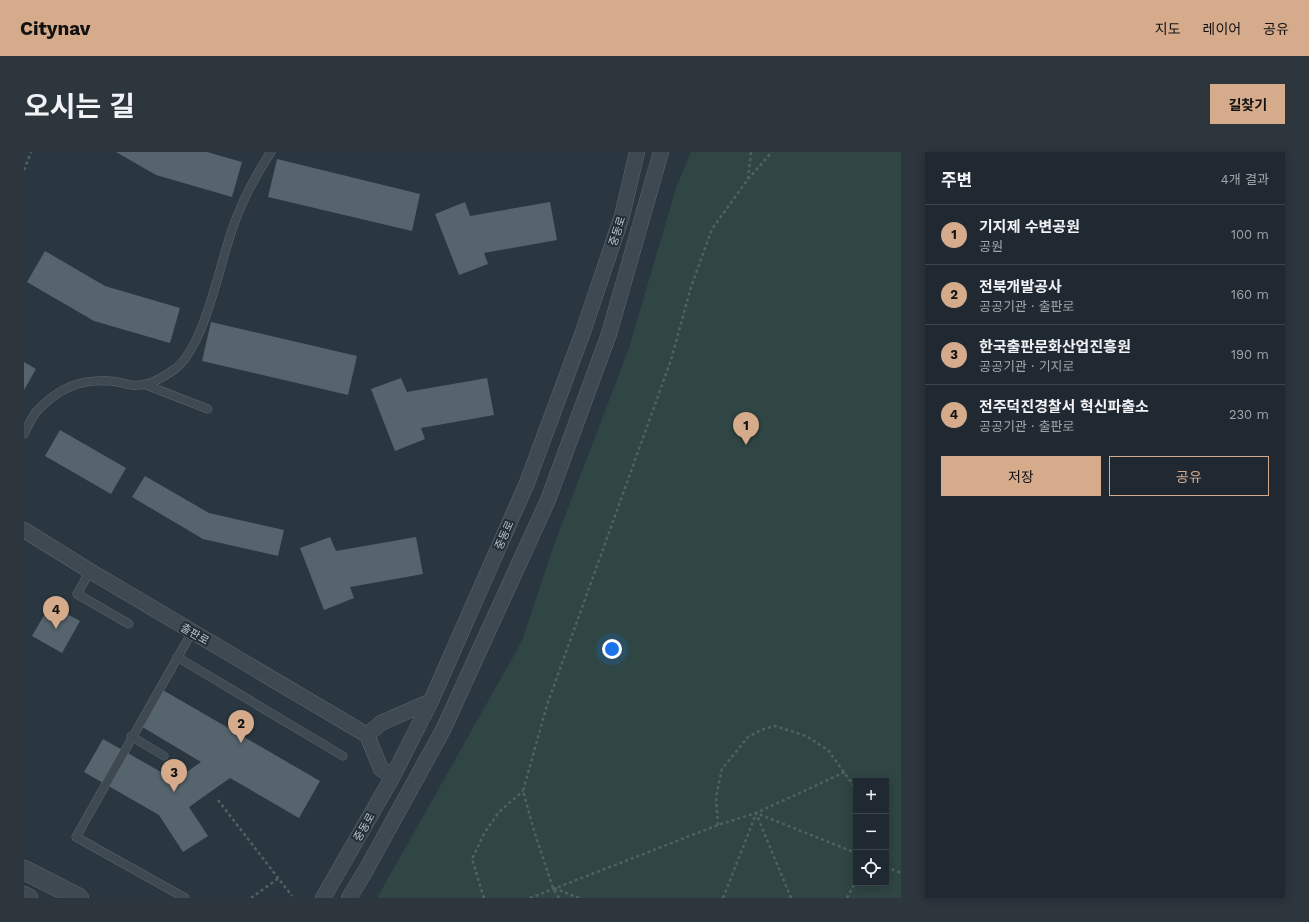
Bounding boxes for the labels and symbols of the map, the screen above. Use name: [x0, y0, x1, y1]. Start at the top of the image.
street label: 중동로: [607, 215, 628, 248]
pin: 1: [733, 412, 759, 445]
street label: 중동로: [492, 519, 517, 552]
pin: 4: [43, 596, 69, 629]
street label: 출판로: [178, 621, 211, 648]
your location: [602, 639, 622, 659]
pin: 2: [228, 710, 254, 743]
pin: 3: [161, 759, 187, 792]
street label: 중동로: [351, 811, 378, 844]

